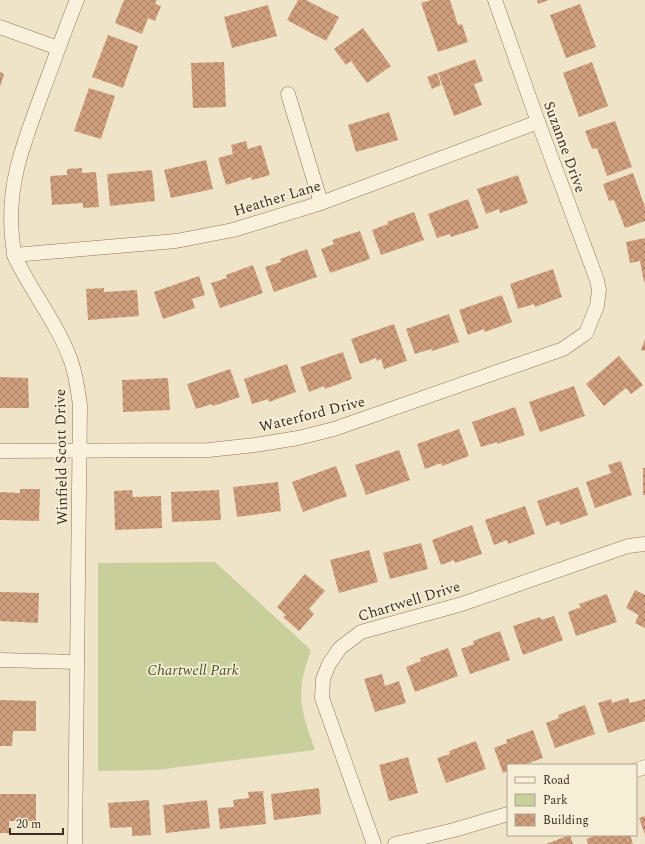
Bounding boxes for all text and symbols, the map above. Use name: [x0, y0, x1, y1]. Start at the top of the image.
street label: Suzanne Drive: [537, 98, 592, 196]
street label: Heather Lane: [230, 174, 324, 223]
street label: Winfield Scott Drive: [49, 389, 74, 525]
street label: Waterford Drive: [257, 390, 368, 439]
street label: Chartwell Drive: [355, 575, 463, 628]
park label: Chartwell Park: [147, 659, 239, 682]
legend: [507, 764, 637, 836]
text: Road: [543, 771, 570, 790]
text: Park: [543, 791, 568, 810]
scale bar: [10, 810, 63, 836]
text: Building: [543, 811, 589, 830]
text: 20 m: [16, 815, 41, 834]

